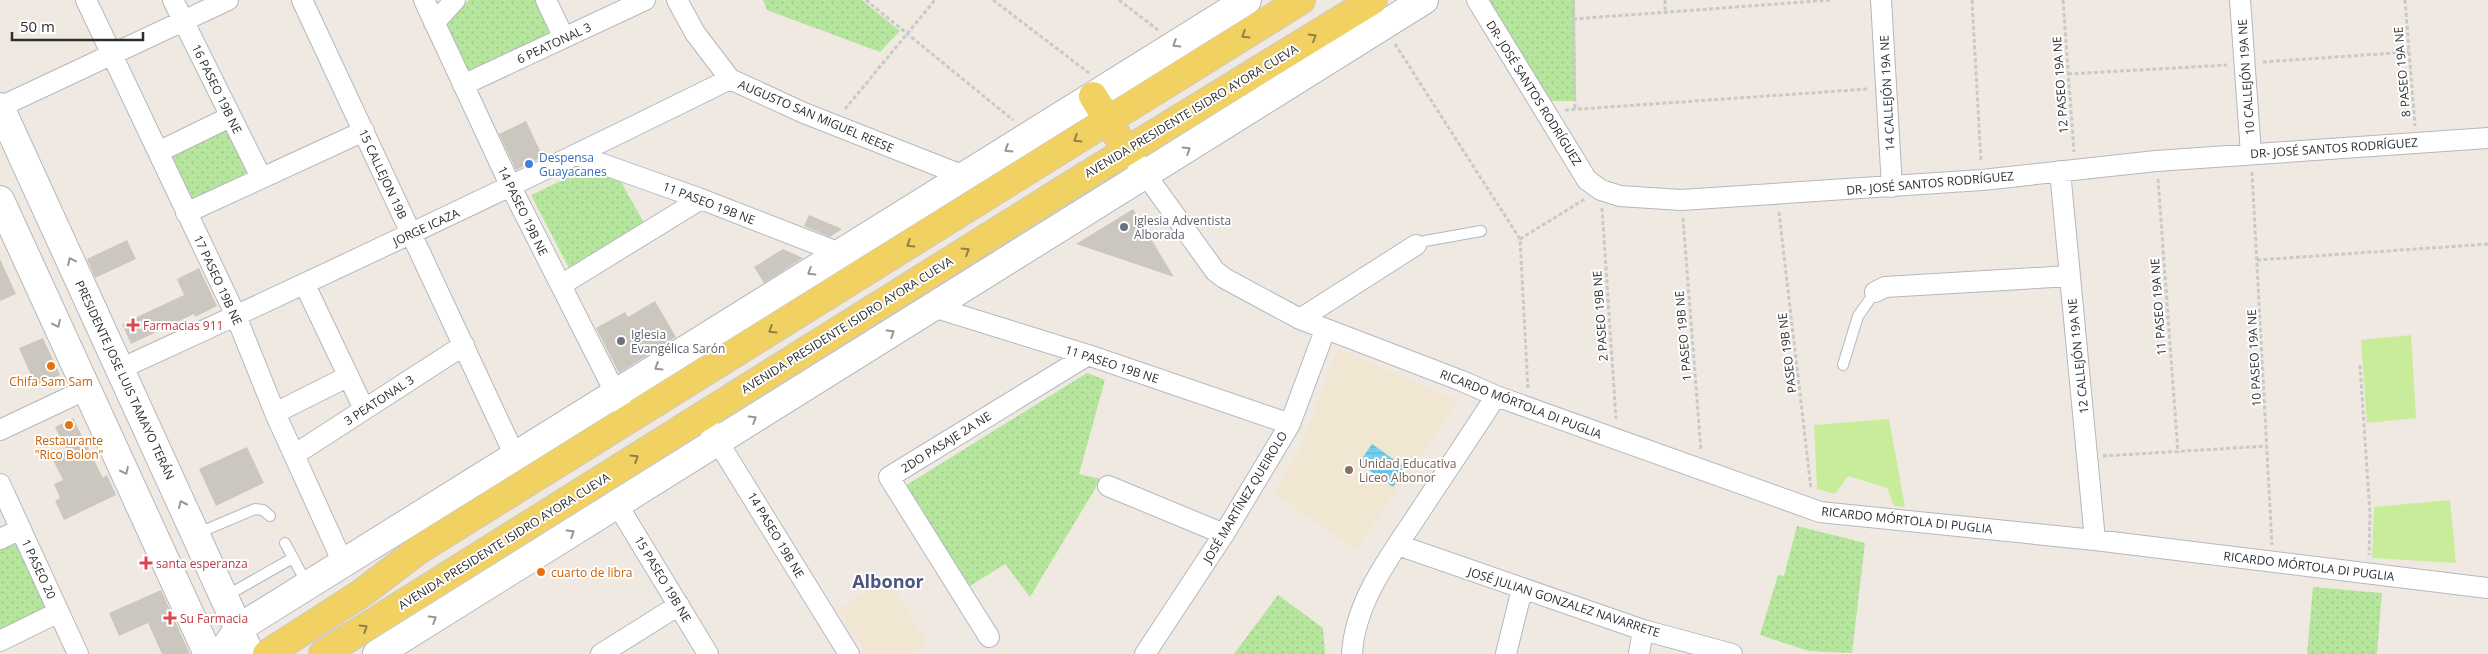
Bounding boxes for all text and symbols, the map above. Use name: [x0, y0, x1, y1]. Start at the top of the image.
scale bar: [12, 10, 144, 42]
text: 50 m: [20, 16, 55, 36]
street label: DR- JOSÉ SANTOS RODRÍGUEZ: [1482, 17, 1586, 169]
street label: 6 PEATONAL 3: [514, 18, 594, 68]
street label: 10 CALLEJÓN 19A NE: [2233, 19, 2259, 135]
street label: 8 PASEO 19A NE: [2390, 26, 2414, 118]
one-way arrow: [1241, 29, 1250, 38]
one-way arrow: [1307, 33, 1316, 43]
street label: 14 CALLEJÓN 19A NE: [1875, 35, 1899, 151]
street label: 12 PASEO 19A NE: [2048, 36, 2072, 134]
one-way arrow: [1172, 38, 1181, 48]
street label: AVENIDA PRESIDENTE ISIDRO AYORA CUEVA: [1081, 40, 1301, 182]
street label: 16 PASEO 19B NE: [188, 41, 246, 137]
street label: AUGUSTO SAN MIGUEL REESE: [736, 75, 896, 157]
street label: 15 CALLEJON 19B: [355, 126, 411, 222]
one-way arrow: [1074, 133, 1083, 143]
street label: DR- JOSÉ SANTOS RODRÍGUEZ: [2250, 134, 2419, 162]
one-way arrow: [1005, 142, 1014, 152]
one-way arrow: [1181, 146, 1190, 156]
place label: Despensa Guayacanes: [539, 149, 607, 180]
marker: Despensa Guayacanes: [523, 158, 535, 170]
street label: 14 PASEO 19B NE: [494, 163, 552, 259]
street label: DR- JOSÉ SANTOS RODRÍGUEZ: [1846, 167, 2015, 199]
street label: 11 PASEO 19B NE: [660, 178, 758, 228]
street label: JORGE ICAZA: [389, 204, 462, 250]
place label: Iglesia Adventista Alborada: [1134, 212, 1231, 243]
marker: Iglesia Adventista Alborada: [1118, 221, 1130, 233]
street label: 17 PASEO 19B NE: [190, 232, 246, 328]
one-way arrow: [906, 237, 915, 247]
one-way arrow: [960, 247, 969, 257]
street label: AVENIDA PRESIDENTE ISIDRO AYORA CUEVA: [738, 252, 956, 398]
one-way arrow: [67, 257, 77, 266]
street label: 11 PASEO 19A NE: [2146, 258, 2170, 356]
one-way arrow: [807, 265, 816, 275]
street label: 2 PASEO 19B NE: [1588, 270, 1612, 362]
street label: PRESIDENTE JOSE LUIS TAMAYO TERÁN: [71, 278, 179, 482]
street label: 1 PASEO 19B NE: [1671, 290, 1695, 382]
street label: 12 CALLEJÓN 19A NE: [2063, 297, 2093, 415]
street label: 10 PASEO 19A NE: [2243, 309, 2265, 407]
street label: PASEO 19B NE: [1774, 312, 1800, 394]
place label: Farmacias 911: [143, 317, 223, 334]
one-way arrow: [51, 319, 61, 328]
marker: Farmacias 911: [127, 319, 139, 331]
one-way arrow: [768, 323, 777, 333]
place label: Iglesia Evangélica Sarón: [631, 326, 725, 357]
one-way arrow: [886, 330, 895, 340]
marker: Iglesia Evangélica Sarón: [615, 335, 627, 347]
street label: 11 PASEO 19B NE: [1063, 341, 1161, 387]
marker: Chifa Sam Sam: [45, 360, 57, 372]
one-way arrow: [655, 360, 664, 370]
street label: RICARDO MÓRTOLA DI PUGLIA: [1438, 365, 1605, 443]
street label: 3 PEATONAL 3: [341, 371, 417, 429]
place label: Chifa Sam Sam: [9, 373, 93, 390]
street label: 2DO PASAJE 2A NE: [898, 407, 994, 477]
one-way arrow: [748, 416, 757, 426]
marker: Restaurante "Rico Bolon": [63, 419, 75, 431]
street label: JOSÉ MARTÍNEZ QUEIROLO: [1198, 428, 1291, 567]
place label: Restaurante "Rico Bolon": [35, 432, 103, 463]
one-way arrow: [630, 455, 639, 464]
place label: Unidad Educativa Liceo Albonor: [1359, 455, 1456, 486]
marker: Unidad Educativa Liceo Albonor: [1343, 464, 1355, 476]
one-way arrow: [118, 466, 129, 475]
street label: AVENIDA PRESIDENTE ISIDRO AYORA CUEVA: [395, 468, 613, 614]
street label: 14 PASEO 19B NE: [744, 489, 808, 581]
one-way arrow: [178, 500, 188, 509]
street label: RICARDO MÓRTOLA DI PUGLIA: [1821, 503, 1994, 537]
one-way arrow: [565, 530, 574, 539]
street label: 15 PASEO 19B NE: [631, 533, 695, 625]
street label: 1 PASEO 20: [18, 536, 60, 602]
street label: RICARDO MÓRTOLA DI PUGLIA: [2223, 547, 2396, 585]
place label: santa esperanza: [156, 555, 248, 572]
marker: santa esperanza: [140, 557, 152, 569]
street label: JOSÉ JULIAN GONZALEZ NAVARRETE: [1465, 563, 1662, 641]
place label: cuarto de libra: [551, 564, 632, 581]
marker: cuarto de libra: [535, 566, 547, 578]
district label: Albonor: [852, 569, 924, 593]
place label: Su Farmacia: [180, 610, 248, 627]
marker: Su Farmacia: [164, 612, 176, 624]
one-way arrow: [427, 616, 436, 625]
one-way arrow: [359, 625, 368, 634]

